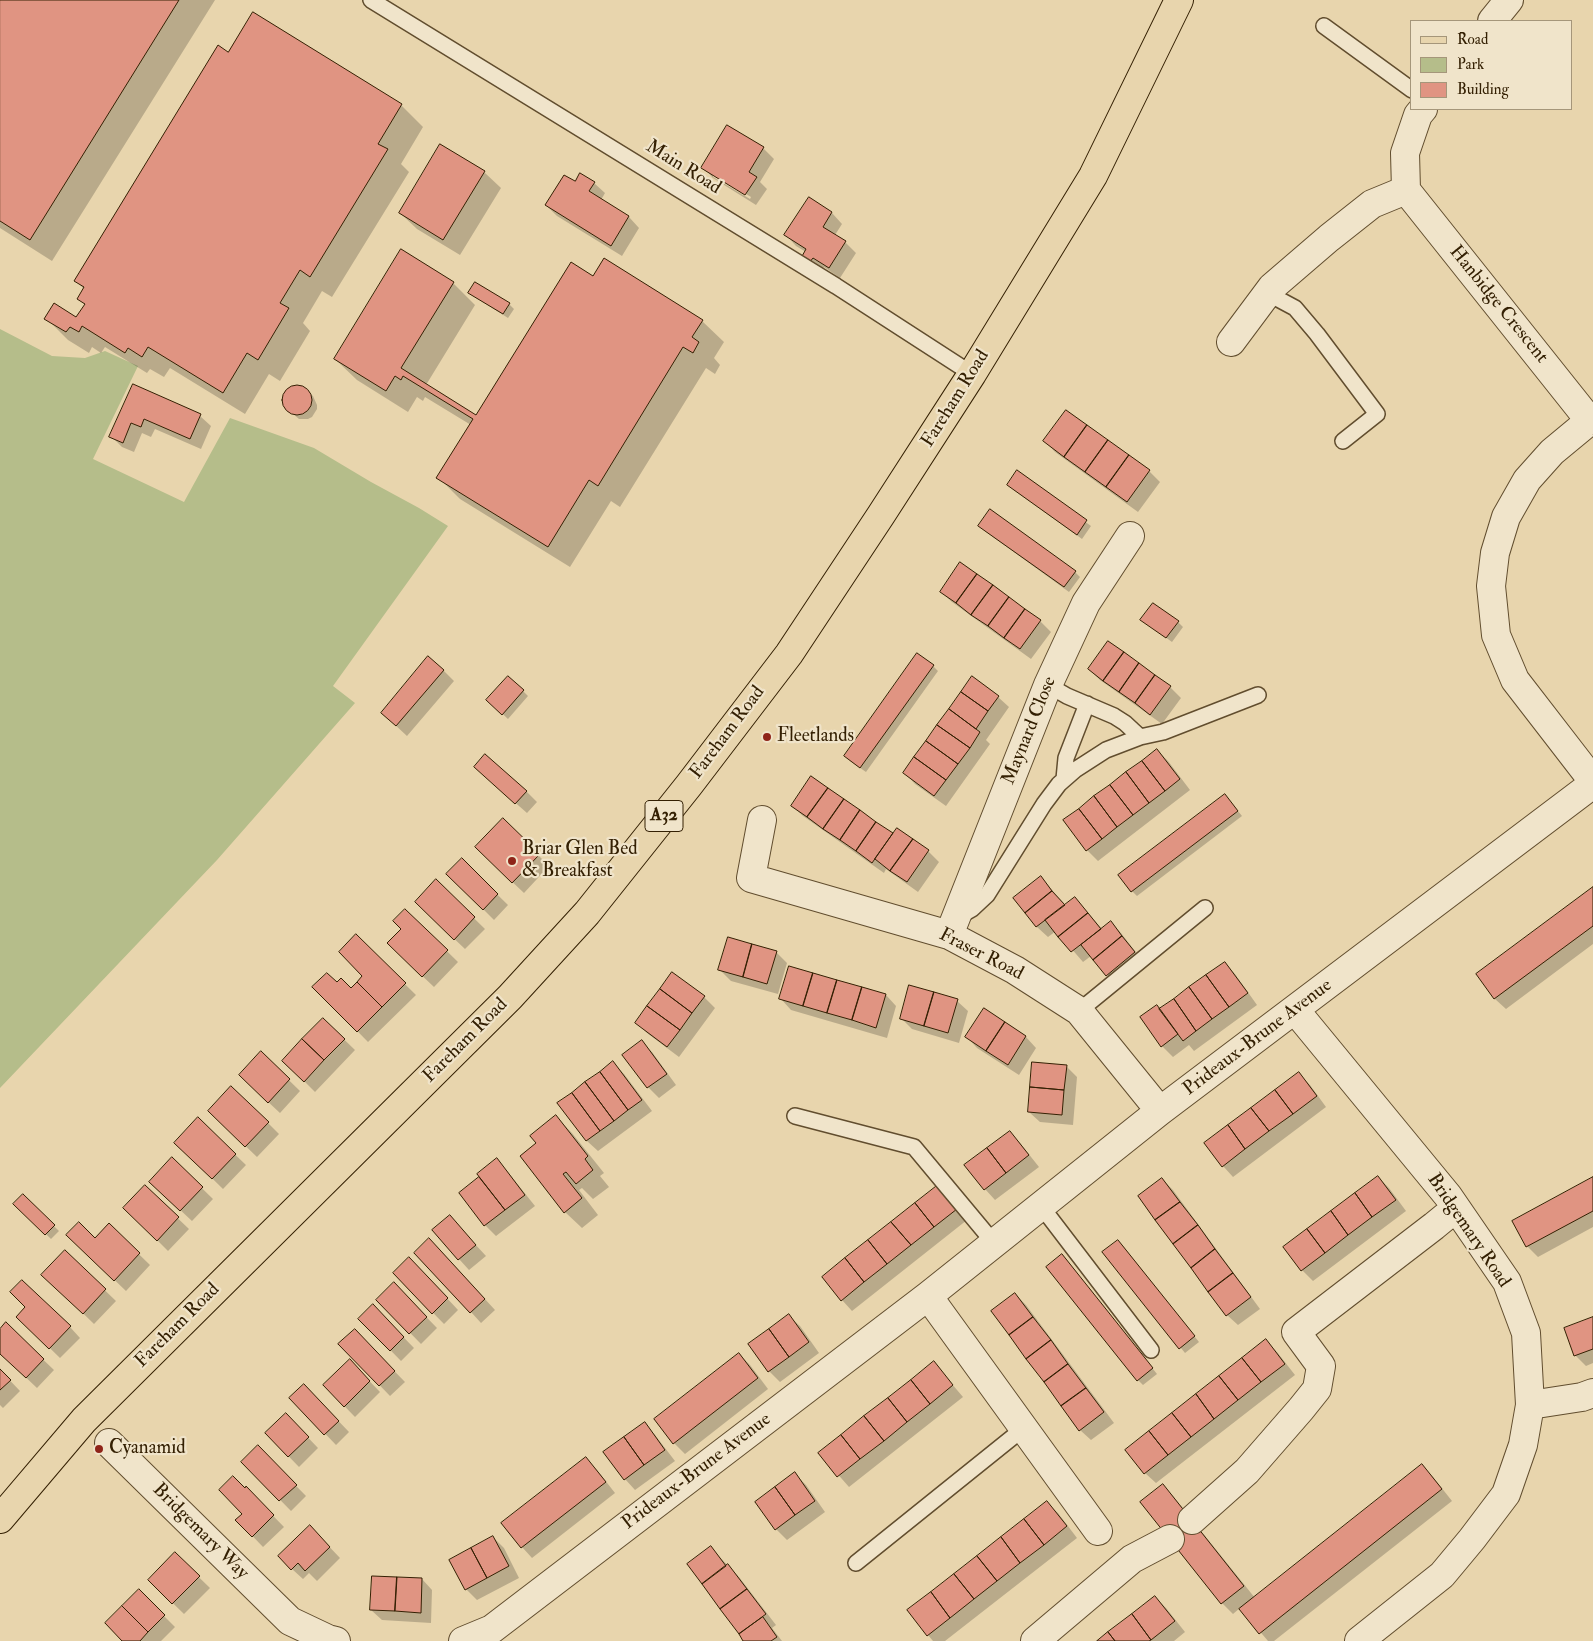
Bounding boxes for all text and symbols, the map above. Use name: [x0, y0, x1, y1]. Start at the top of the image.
legend: [1410, 20, 1573, 110]
text: Road: [1457, 30, 1488, 49]
text: Park: [1457, 55, 1484, 74]
text: Building: [1457, 80, 1509, 99]
street label: Main Road: [641, 136, 725, 200]
street label: Hanbidge Crescent: [1444, 242, 1552, 368]
street label: Fareham Road: [917, 346, 995, 452]
street label: Maynard Close: [998, 674, 1062, 788]
street label: Fareham Road: [686, 682, 770, 784]
place label: Fleetlands: [777, 726, 854, 748]
marker: Fleetlands: [761, 731, 773, 743]
road number: A32: [645, 800, 683, 831]
place label: Briar Glen Bed & Breakfast: [522, 839, 638, 883]
marker: Briar Glen Bed & Breakfast: [506, 855, 518, 867]
street label: Fraser Road: [935, 924, 1027, 986]
street label: Prideaux-Brune Avenue: [1179, 975, 1337, 1101]
street label: Fareham Road: [419, 994, 513, 1088]
street label: Bridgemary Road: [1421, 1170, 1515, 1292]
street label: Fareham Road: [131, 1279, 225, 1373]
street label: Prideaux-Brune Avenue: [618, 1409, 776, 1535]
place label: Cyanamid: [109, 1438, 186, 1460]
marker: Cyanamid: [93, 1443, 105, 1455]
street label: Bridgemary Way: [147, 1479, 253, 1585]

